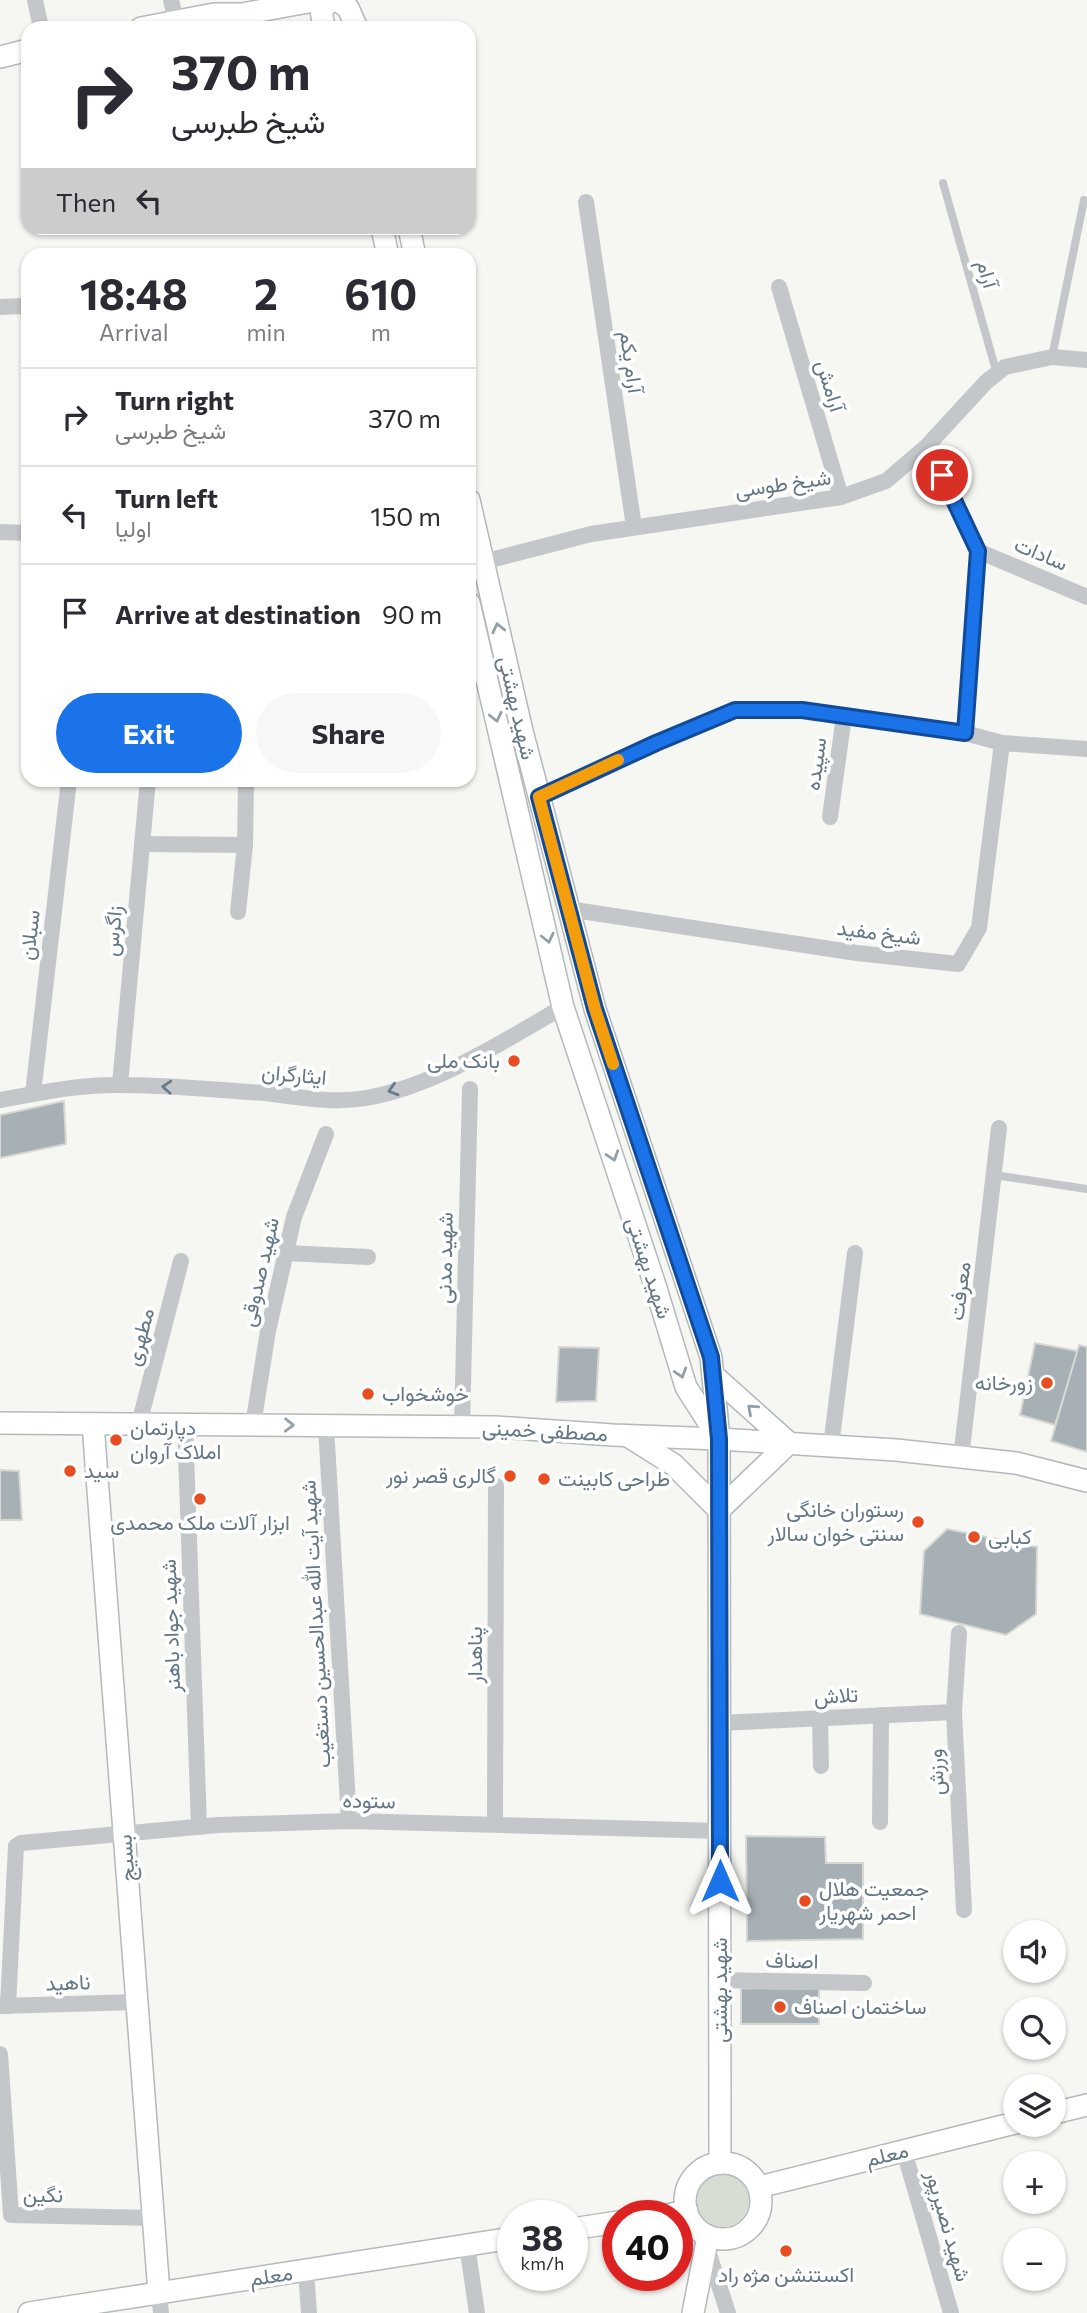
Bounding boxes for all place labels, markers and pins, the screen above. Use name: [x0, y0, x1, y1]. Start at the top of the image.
pin: [912, 445, 972, 505]
place label: بانک ملی: [427, 1047, 500, 1073]
marker: بانک ملی: [506, 1053, 522, 1069]
place label: زورخانه: [975, 1369, 1033, 1396]
marker: زورخانه: [1039, 1375, 1055, 1391]
place label: خوشخواب: [382, 1380, 469, 1407]
marker: خوشخواب: [360, 1386, 376, 1402]
place label: دپارتمان املاک آروان: [130, 1414, 221, 1465]
marker: دپارتمان املاک آروان: [108, 1432, 124, 1448]
place label: سید: [84, 1457, 119, 1483]
place label: گالری قصر نور: [385, 1462, 496, 1489]
marker: سید: [62, 1463, 78, 1479]
place label: طراحی کابینت: [558, 1465, 670, 1492]
marker: گالری قصر نور: [502, 1468, 518, 1484]
marker: طراحی کابینت: [536, 1471, 552, 1487]
marker: ابزار آلات ملک محمدی: [192, 1491, 208, 1507]
place label: رستوران خانگی سنتی خوان سالار: [766, 1496, 904, 1547]
place label: ابزار آلات ملک محمدی: [110, 1509, 290, 1536]
marker: رستوران خانگی سنتی خوان سالار: [910, 1514, 926, 1530]
place label: کبابی: [988, 1523, 1032, 1549]
marker: کبابی: [966, 1529, 982, 1545]
place label: جمعیت هلال احمر شهریار: [818, 1875, 929, 1926]
marker: جمعیت هلال احمر شهریار: [797, 1893, 813, 1909]
place label: ساختمان اصناف: [794, 1993, 927, 2019]
marker: ساختمان اصناف: [772, 1999, 788, 2015]
marker: اکستنشن مژه راد: [778, 2243, 794, 2259]
place label: اکستنشن مژه راد: [718, 2261, 854, 2288]

